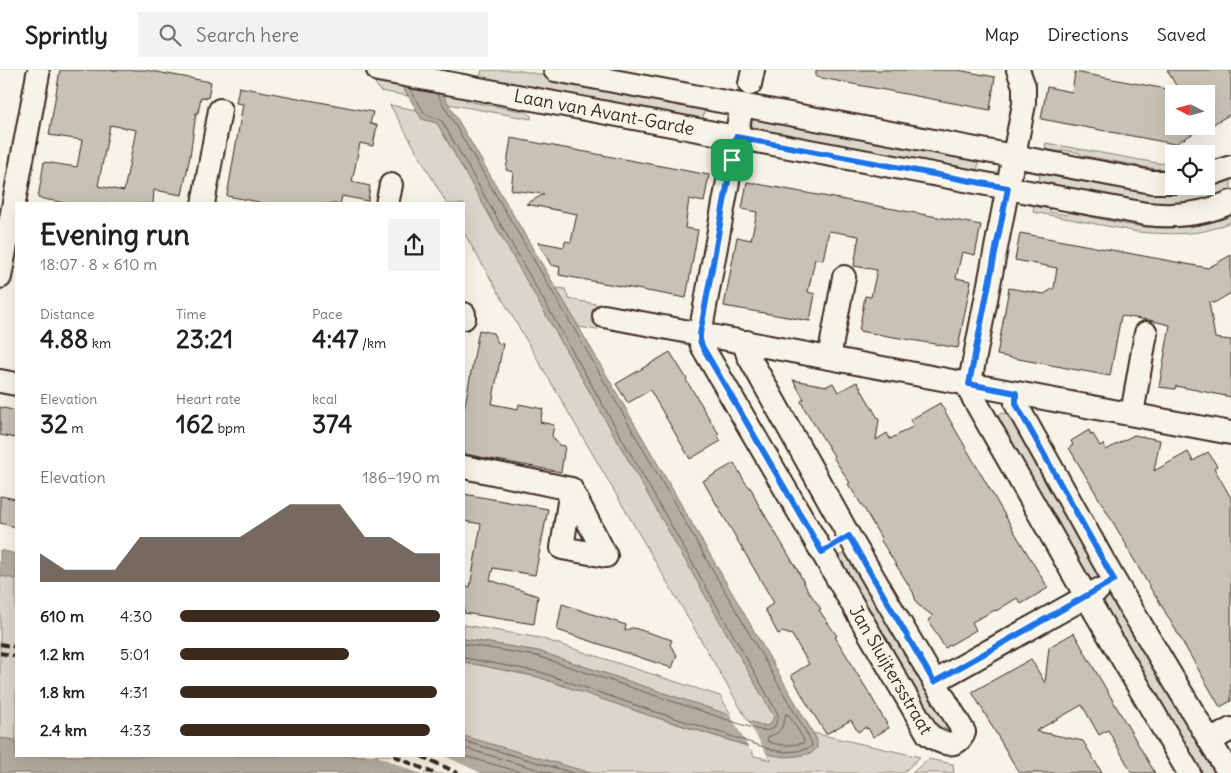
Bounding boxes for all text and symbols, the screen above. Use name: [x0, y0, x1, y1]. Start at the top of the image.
search box: [138, 12, 488, 57]
text: Sprintly: [25, 20, 108, 50]
icon: search: [156, 21, 184, 49]
text: Search here: [196, 23, 299, 47]
text: Map: [984, 23, 1019, 46]
text: Directions: [1047, 23, 1129, 46]
text: Saved: [1157, 23, 1206, 46]
street label: Laan van Avant-Garde: [512, 84, 696, 140]
north arrow: [1165, 85, 1215, 135]
map controls: [1165, 85, 1215, 195]
pin: [711, 139, 753, 181]
button: locate: [1165, 145, 1215, 195]
icon: arrive: [718, 146, 746, 174]
text: Evening run: [40, 217, 190, 253]
button: share: [388, 219, 440, 271]
text: 18:07 · 8 × 610 m: [40, 254, 157, 274]
text: Distance: [40, 305, 95, 323]
text: Time: [176, 305, 206, 323]
text: Pace: [312, 305, 342, 323]
text: 4.88: [40, 323, 88, 355]
text: 23:21: [176, 323, 233, 355]
text: 4:47: [312, 323, 359, 355]
text: km: [88, 334, 111, 352]
text: /km: [359, 334, 386, 352]
text: Elevation: [40, 390, 97, 408]
text: Heart rate: [176, 390, 241, 408]
text: kcal: [312, 390, 337, 408]
text: 32: [40, 408, 68, 440]
text: 162: [176, 408, 214, 440]
text: 374: [312, 408, 352, 440]
text: m: [68, 419, 84, 437]
text: bpm: [214, 419, 245, 437]
text: Elevation: [40, 467, 106, 487]
text: 186–190 m: [362, 467, 440, 487]
street label: Jan Sluijtersstraat: [844, 601, 938, 738]
text: 610 m: [40, 606, 84, 626]
text: 4:30: [120, 606, 152, 626]
text: 1.2 km: [40, 644, 84, 664]
text: 5:01: [120, 644, 150, 664]
text: 1.8 km: [40, 682, 85, 702]
text: 4:31: [120, 682, 148, 702]
text: 2.4 km: [40, 720, 87, 740]
text: 4:33: [120, 720, 151, 740]

